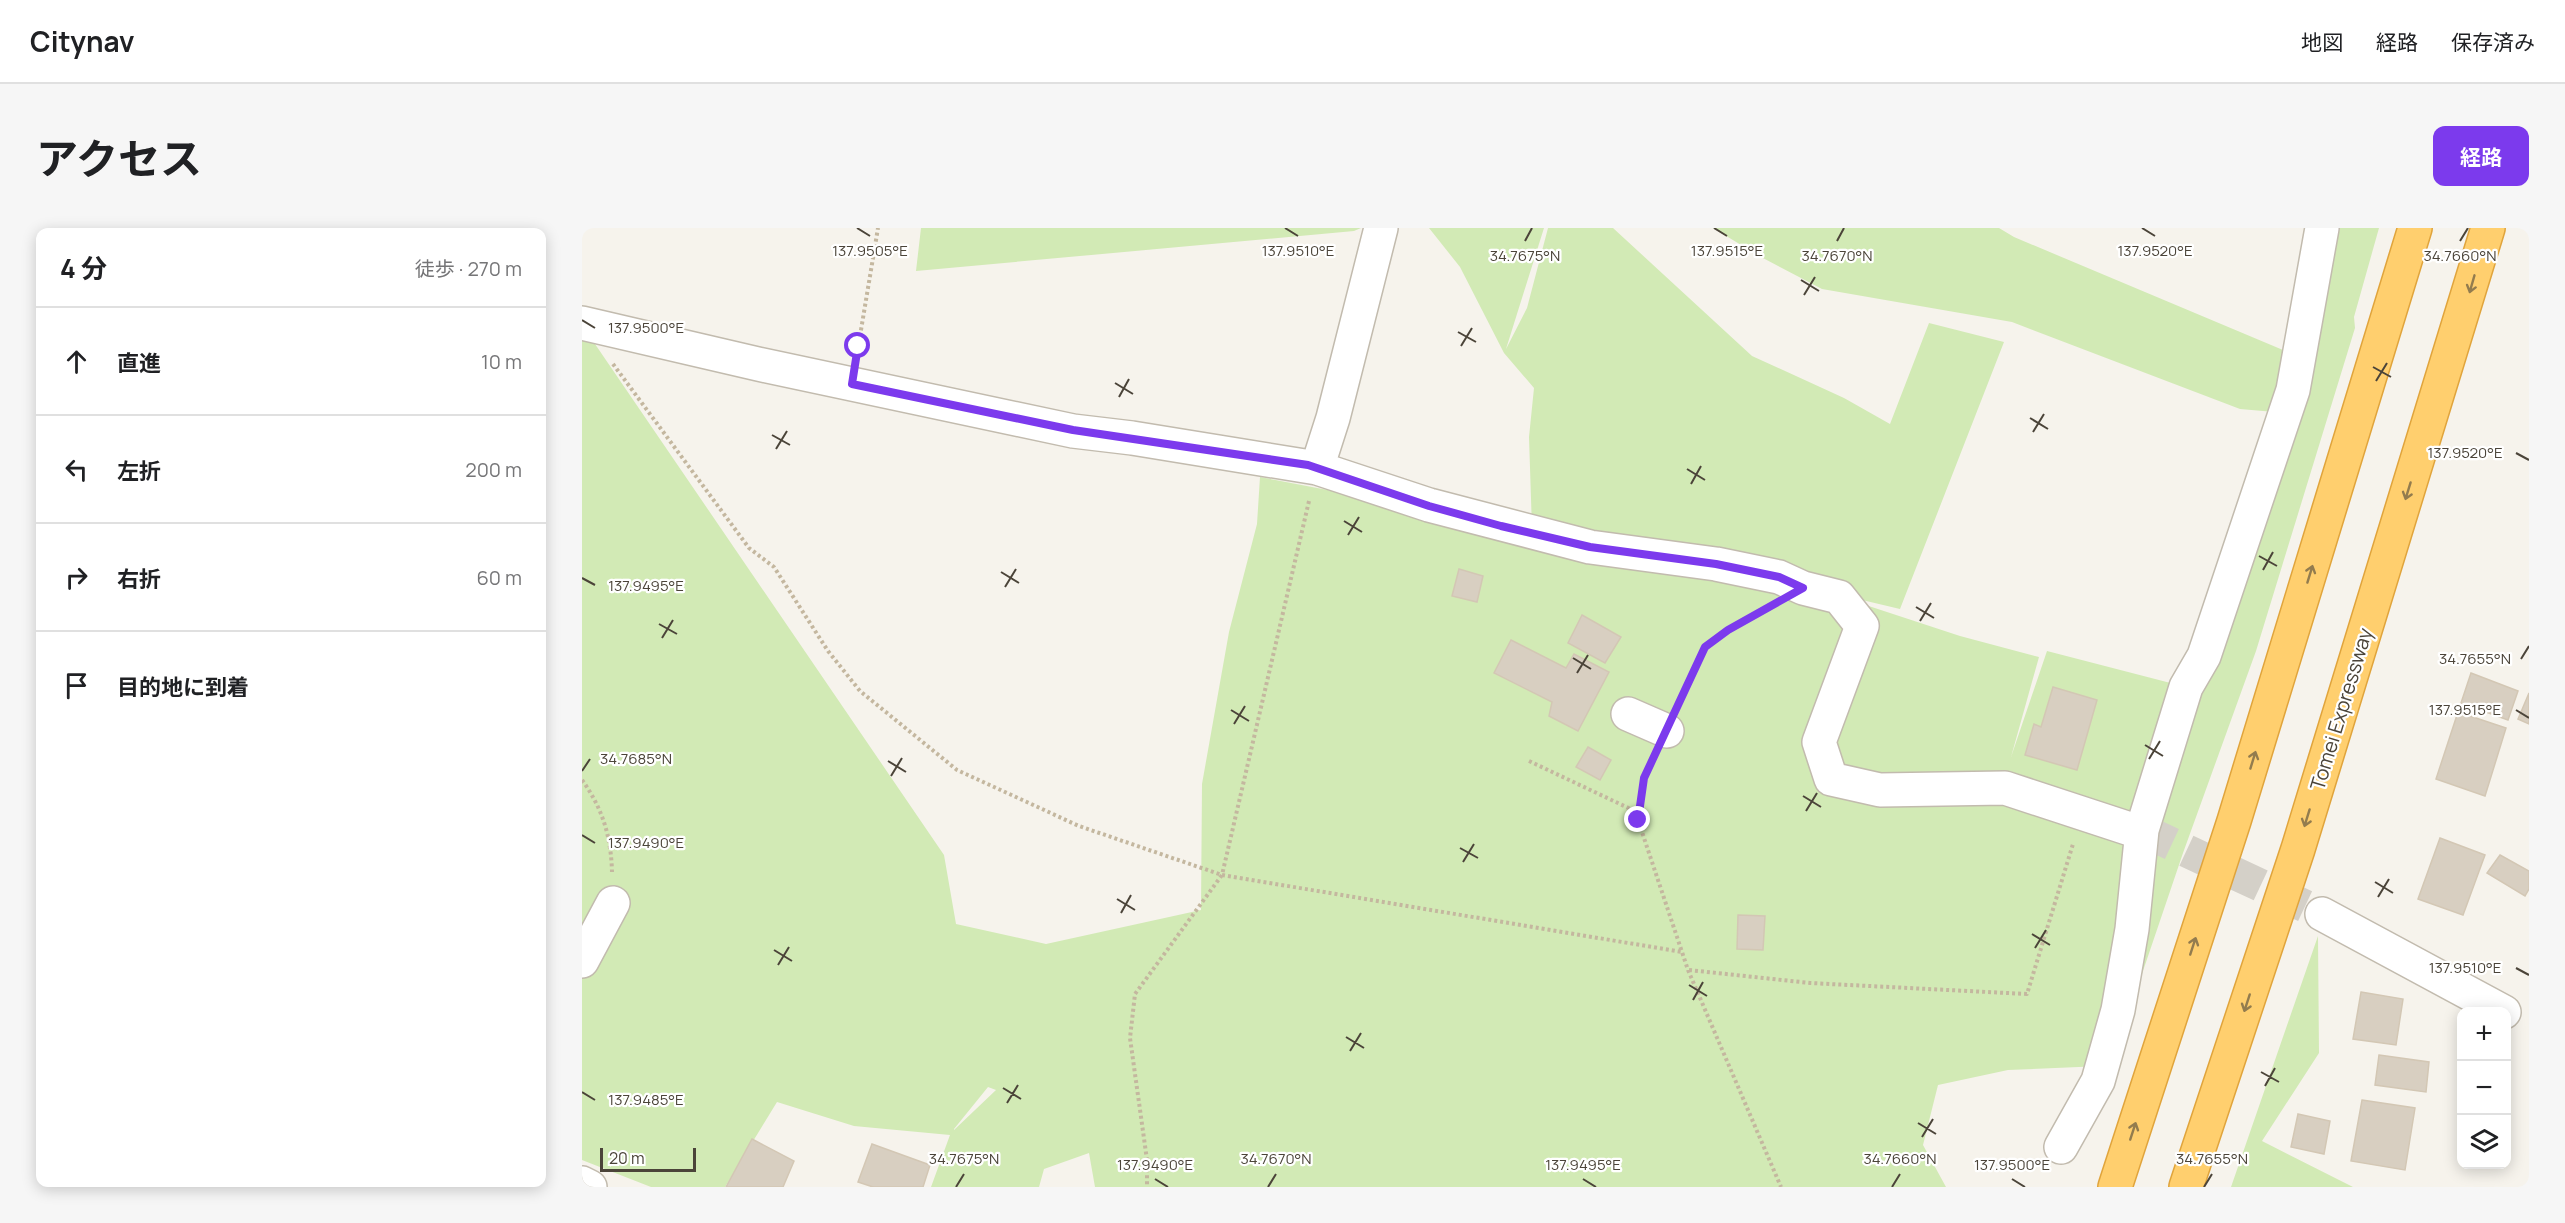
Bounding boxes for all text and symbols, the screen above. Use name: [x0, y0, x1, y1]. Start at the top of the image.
text: Citynav: [30, 22, 134, 60]
text: 地図: [2301, 28, 2343, 56]
text: 経路: [2376, 28, 2418, 56]
text: 保存済み: [2451, 28, 2535, 56]
button: 経路: [2433, 126, 2529, 186]
text: アクセス: [36, 129, 202, 187]
text: 137.9505°E: [832, 240, 908, 261]
text: 137.9510°E: [1262, 240, 1334, 261]
text: 137.9515°E: [1691, 240, 1763, 261]
text: 137.9520°E: [2117, 240, 2193, 261]
text: 34.7675°N: [1490, 245, 1560, 266]
text: 34.7670°N: [1801, 245, 1873, 266]
text: 34.7660°N: [2424, 245, 2496, 266]
text: 4 分: [60, 250, 107, 286]
text: 徒歩 · 270 m: [415, 255, 522, 282]
one-way arrow: [2466, 274, 2477, 293]
text: 137.9500°E: [608, 317, 684, 338]
route start: [844, 332, 870, 358]
icon: ahead: [60, 345, 93, 378]
text: 直進: [117, 348, 161, 378]
text: 10 m: [481, 348, 522, 375]
text: 137.9520°E: [2427, 442, 2503, 463]
icon: left: [60, 453, 93, 486]
text: 左折: [117, 456, 161, 486]
text: 200 m: [465, 456, 522, 483]
one-way arrow: [2402, 481, 2413, 500]
icon: right: [60, 561, 93, 594]
text: 右折: [117, 564, 161, 594]
text: 60 m: [476, 564, 522, 591]
one-way arrow: [2305, 565, 2316, 584]
text: 137.9495°E: [608, 575, 684, 596]
street label: Tomei Expressway: [2303, 624, 2379, 793]
text: 34.7655°N: [2439, 648, 2511, 669]
icon: arrive: [60, 669, 93, 702]
text: 目的地に到着: [117, 672, 249, 702]
text: 137.9515°E: [2429, 699, 2501, 720]
text: 34.7685°N: [600, 748, 672, 769]
one-way arrow: [2248, 751, 2259, 770]
route end: [1624, 806, 1650, 832]
one-way arrow: [2301, 808, 2312, 827]
text: 137.9490°E: [608, 832, 684, 853]
one-way arrow: [2189, 937, 2200, 956]
text: 137.9510°E: [2429, 957, 2501, 978]
one-way arrow: [2241, 993, 2252, 1012]
map controls: [2457, 1007, 2511, 1169]
button: +: [2457, 1007, 2511, 1061]
button: −: [2457, 1061, 2511, 1115]
text: 137.9485°E: [608, 1089, 684, 1110]
button: layers: [2457, 1115, 2511, 1169]
one-way arrow: [2128, 1122, 2139, 1141]
scale bar: [600, 1145, 696, 1172]
text: 20 m: [609, 1147, 645, 1169]
text: 34.7675°N: [929, 1148, 999, 1169]
text: 34.7670°N: [1240, 1148, 1312, 1169]
text: 34.7660°N: [1864, 1148, 1936, 1169]
text: 34.7655°N: [2176, 1148, 2248, 1169]
text: 137.9490°E: [1117, 1154, 1193, 1175]
text: 137.9495°E: [1545, 1154, 1621, 1175]
text: 137.9500°E: [1974, 1154, 2050, 1175]

